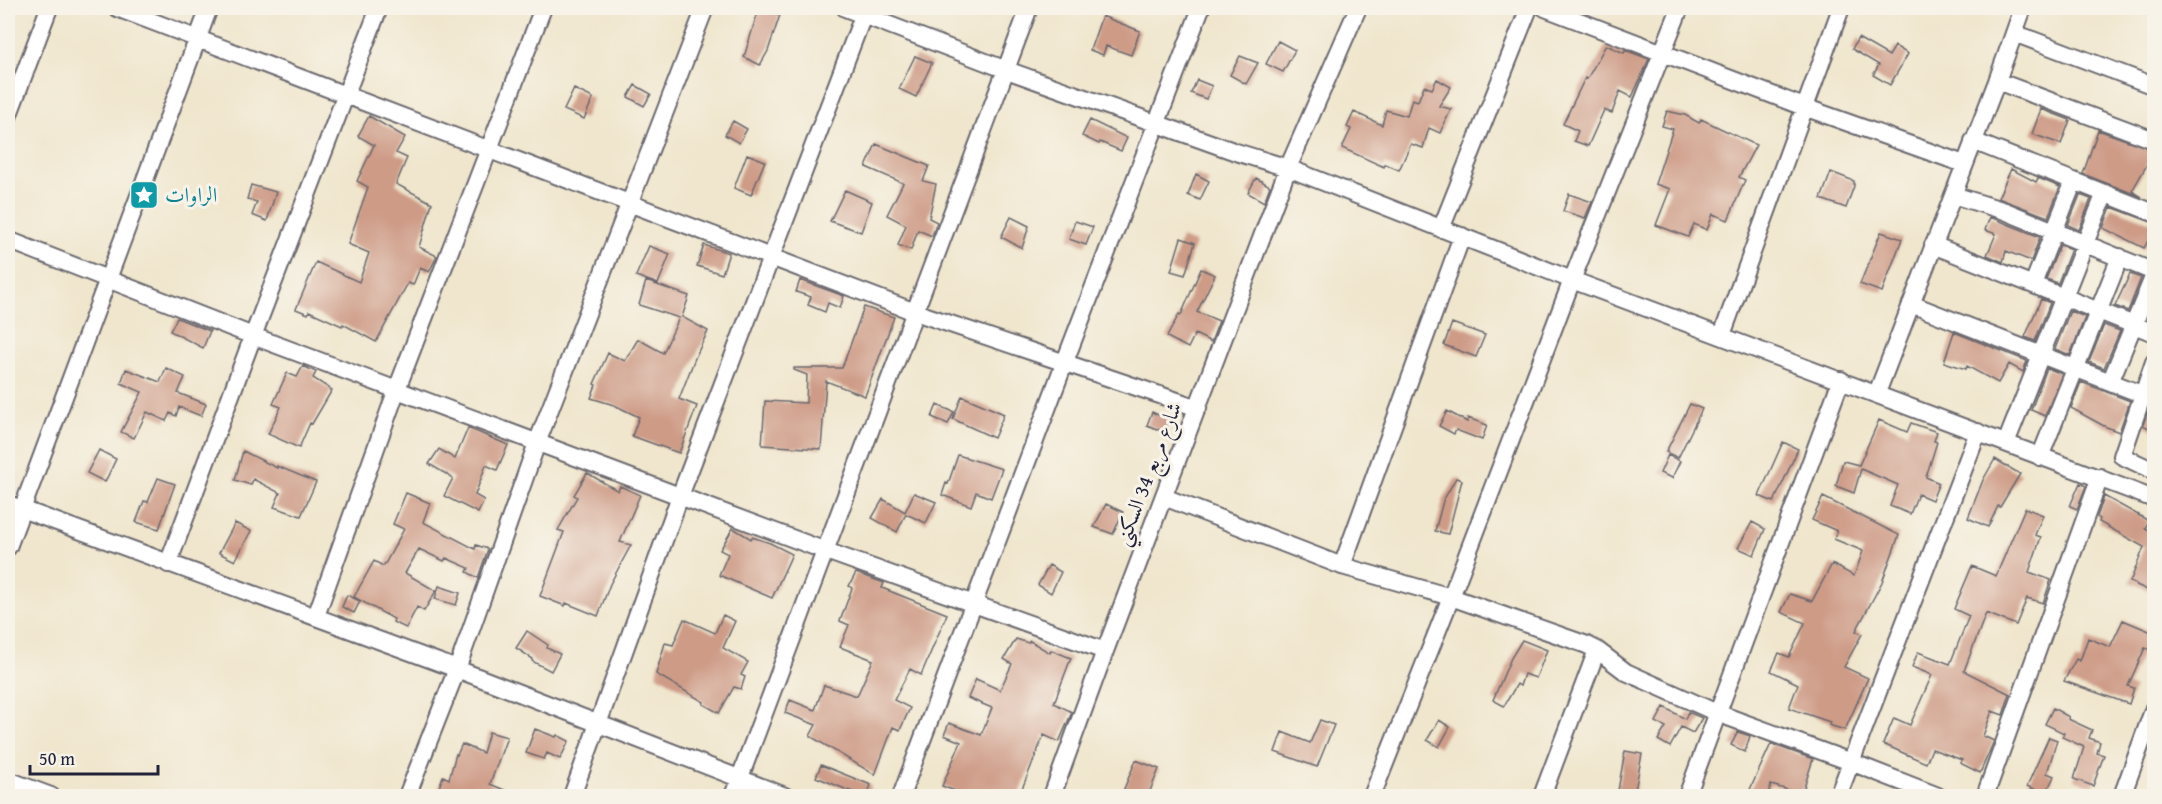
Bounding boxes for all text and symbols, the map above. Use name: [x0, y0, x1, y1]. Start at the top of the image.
place icon: الراوات: [128, 179, 160, 211]
place label: الراوات: [165, 179, 217, 210]
street label: شارع مربع 34 السكني: [1106, 397, 1194, 552]
scale bar: [30, 738, 158, 776]
text: 50 m: [39, 745, 75, 772]

